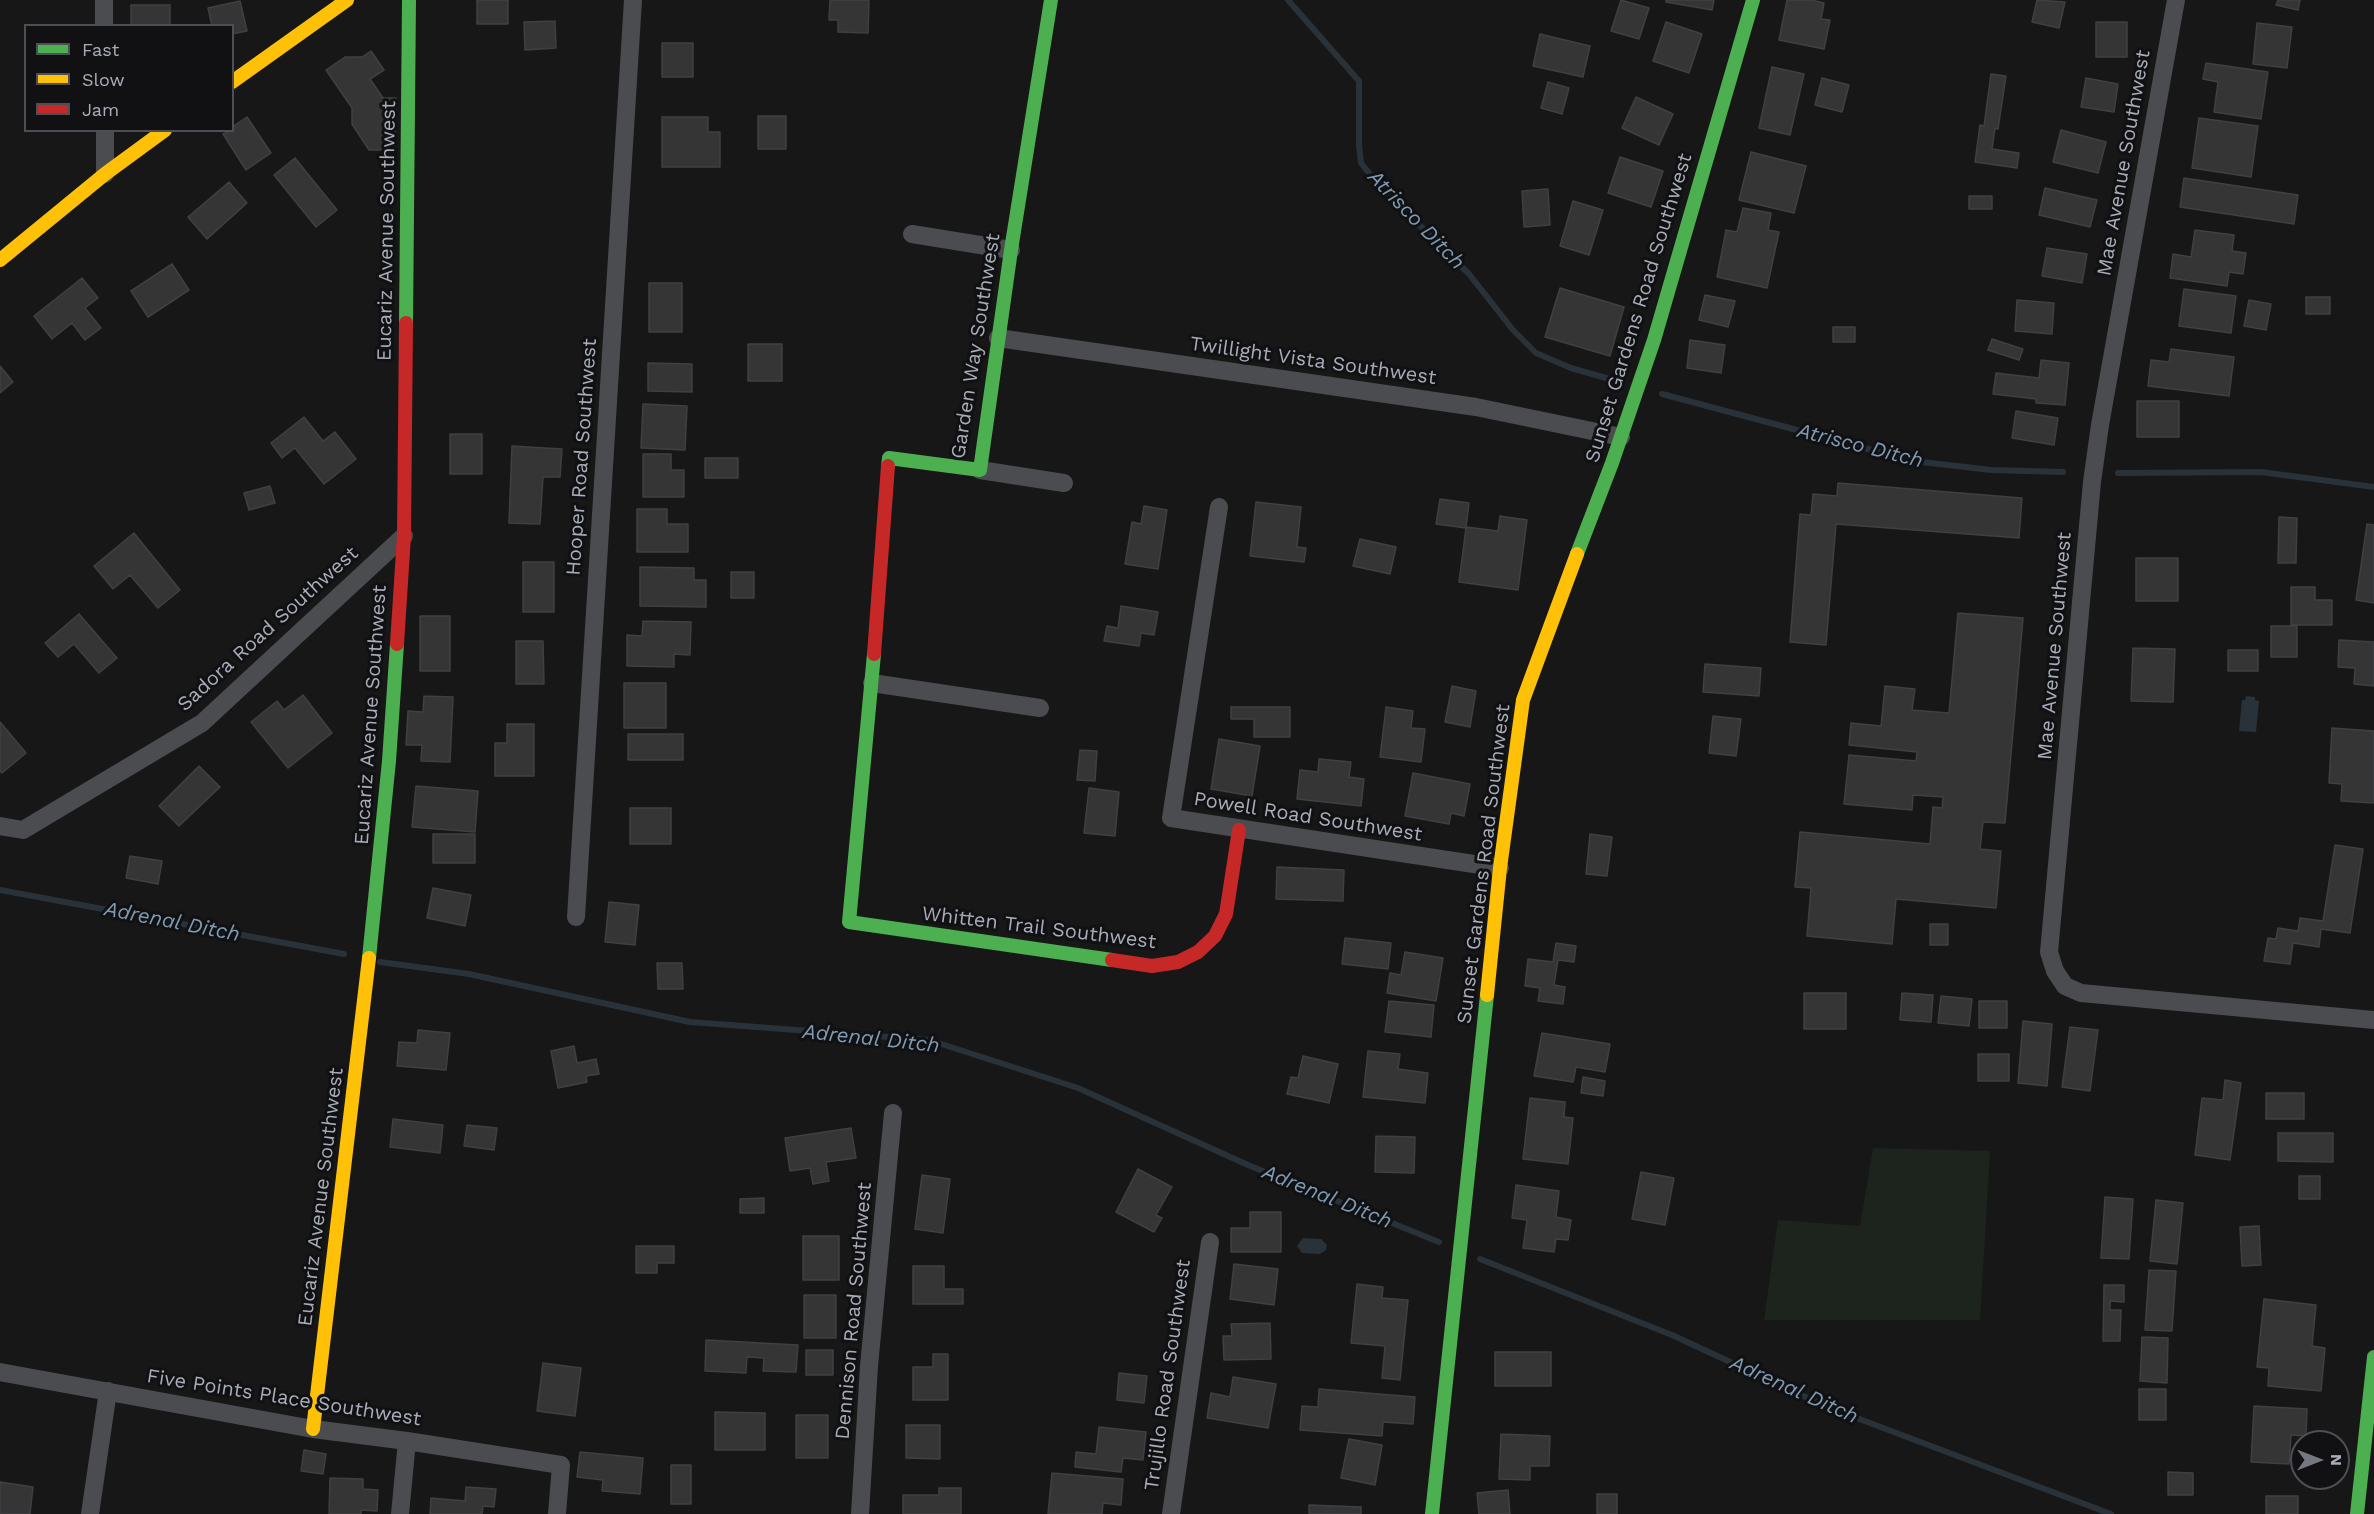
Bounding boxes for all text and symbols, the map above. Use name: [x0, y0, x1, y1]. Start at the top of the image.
legend: [24, 24, 234, 132]
text: Fast: [82, 39, 119, 60]
street label: Mae Avenue Southwest: [2092, 48, 2156, 278]
text: Slow: [82, 69, 125, 90]
text: Jam: [82, 99, 119, 120]
street label: Eucariz Avenue Southwest: [373, 101, 401, 361]
street label: Sunset Gardens Road Southwest: [1580, 150, 1698, 466]
water label: Atrisco Ditch: [1362, 165, 1470, 275]
street label: Garden Way Southwest: [946, 232, 1006, 460]
street label: Twillight Vista Southwest: [1188, 332, 1438, 390]
street label: Hooper Road Southwest: [562, 338, 602, 576]
water label: Atrisco Ditch: [1795, 418, 1925, 474]
street label: Mae Avenue Southwest: [2033, 531, 2077, 761]
street label: Sadora Road Southwest: [173, 542, 363, 716]
street label: Eucariz Avenue Southwest: [350, 584, 392, 846]
street label: Sunset Gardens Road Southwest: [1452, 703, 1516, 1025]
street label: Powell Road Southwest: [1192, 787, 1424, 847]
water label: Adrenal Ditch: [102, 897, 242, 947]
street label: Whitten Trail Southwest: [920, 902, 1158, 954]
water label: Adrenal Ditch: [801, 1019, 941, 1059]
street label: Eucariz Avenue Southwest: [293, 1066, 349, 1328]
water label: Adrenal Ditch: [1259, 1160, 1395, 1234]
street label: Dennison Road Southwest: [831, 1181, 877, 1441]
street label: Trujillo Road Southwest: [1140, 1258, 1196, 1492]
water label: Adrenal Ditch: [1726, 1351, 1862, 1429]
street label: Five Points Place Southwest: [145, 1364, 423, 1432]
north arrow: [2290, 1430, 2350, 1490]
text: N: [2327, 1454, 2346, 1466]

